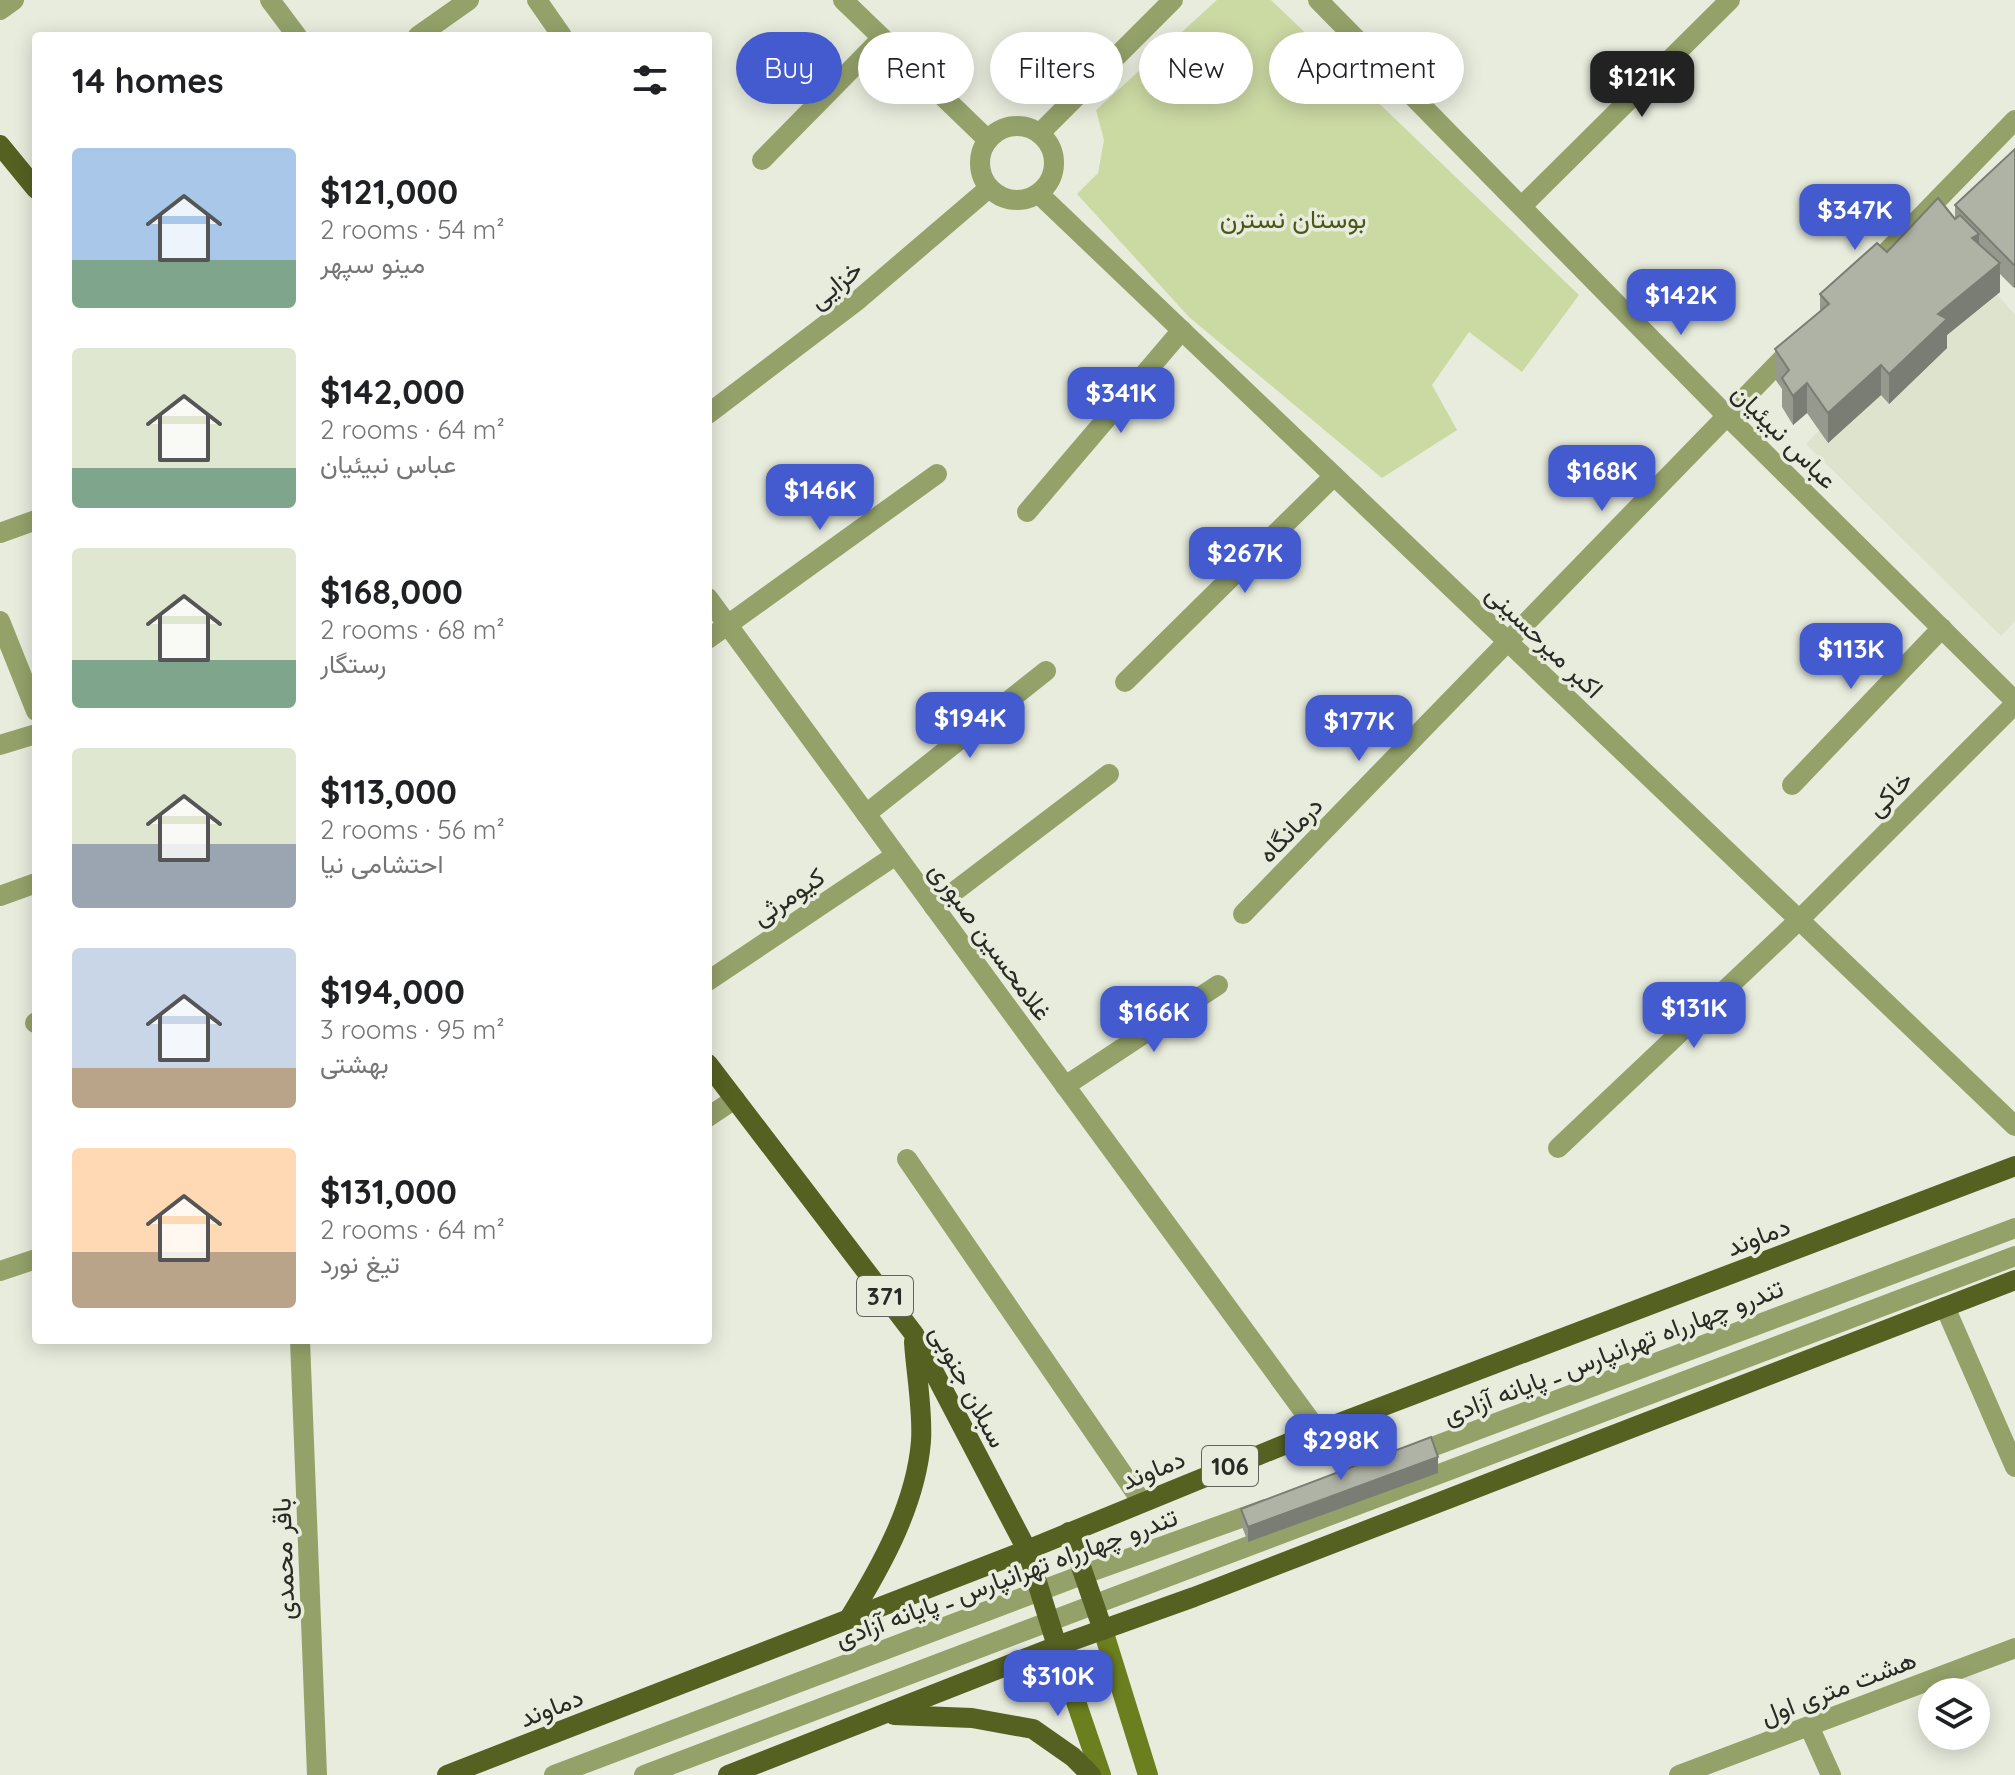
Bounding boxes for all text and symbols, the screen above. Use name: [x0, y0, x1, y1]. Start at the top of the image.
chip: Buy: [736, 32, 842, 104]
chip: Rent: [858, 32, 974, 104]
chip: Filters: [990, 32, 1123, 104]
chip: New: [1139, 32, 1253, 104]
chip: Apartment: [1269, 32, 1464, 104]
pin: $121K: [1586, 51, 1698, 119]
icon: filters: [628, 58, 672, 102]
text: 14 homes: [72, 59, 224, 102]
text: $121K: [1608, 60, 1676, 93]
text: $121,000: [320, 170, 458, 213]
icon: home: [136, 180, 232, 276]
pin: $347K: [1799, 184, 1911, 252]
text: $347K: [1817, 193, 1893, 226]
park label: بوستان نسترن: [1220, 202, 1366, 235]
text: 2 rooms · 54 m²: [320, 213, 504, 246]
text: مینو سپهر: [320, 247, 425, 280]
street label: خزایی: [801, 252, 869, 316]
pin: $142K: [1625, 269, 1737, 337]
text: $142K: [1645, 278, 1717, 311]
pin: $341K: [1065, 367, 1177, 435]
text: $142,000: [320, 370, 465, 413]
text: $341K: [1085, 376, 1157, 409]
street label: عباس نبیئیان: [1725, 376, 1845, 496]
icon: home: [136, 380, 232, 476]
text: 2 rooms · 64 m²: [320, 413, 505, 446]
pin: $168K: [1546, 445, 1658, 513]
text: عباس نبیئیان: [320, 447, 456, 480]
text: $168K: [1566, 454, 1638, 487]
pin: $146K: [764, 464, 876, 532]
text: $146K: [784, 473, 856, 506]
pin: $267K: [1189, 527, 1301, 595]
text: $267K: [1207, 536, 1283, 569]
text: $168,000: [320, 570, 463, 613]
street label: اکبر میرحسینی: [1479, 577, 1611, 705]
icon: home: [136, 580, 232, 676]
text: 2 rooms · 68 m²: [320, 613, 505, 646]
pin: $113K: [1795, 623, 1907, 691]
text: $113K: [1818, 632, 1884, 665]
text: رستگار: [320, 647, 386, 680]
pin: $194K: [914, 692, 1026, 760]
pin: $177K: [1303, 695, 1415, 763]
text: $194K: [934, 701, 1006, 734]
text: $177K: [1323, 704, 1395, 737]
street label: خاکی: [1859, 763, 1919, 823]
text: $113,000: [320, 770, 457, 813]
icon: home: [136, 780, 232, 876]
street label: درمانگاه: [1250, 789, 1330, 869]
text: 2 rooms · 56 m²: [320, 813, 505, 846]
text: احتشامی نیا: [320, 847, 444, 880]
street label: غلامحسین صبوری: [922, 855, 1060, 1027]
street label: کیومرثی: [745, 860, 831, 932]
text: $194,000: [320, 970, 465, 1013]
icon: home: [136, 980, 232, 1076]
pin: $131K: [1638, 982, 1750, 1050]
pin: $166K: [1098, 986, 1210, 1054]
text: $131K: [1661, 991, 1727, 1024]
text: $166K: [1118, 995, 1190, 1028]
text: 3 rooms · 95 m²: [320, 1013, 504, 1046]
text: بهشتی: [320, 1047, 389, 1080]
text: $131,000: [320, 1170, 457, 1213]
icon: home: [136, 1180, 232, 1276]
street label: دماوند: [1721, 1209, 1795, 1263]
text: 2 rooms · 64 m²: [320, 1213, 505, 1246]
text: تیغ نورد: [320, 1247, 400, 1280]
street label: تندرو چهارراه تهرانپارس ـ پایانه آزادی: [1438, 1271, 1789, 1433]
road number: 371: [857, 1276, 913, 1316]
street label: سبلان جنوبی: [923, 1319, 1015, 1453]
pin: $298K: [1285, 1414, 1397, 1482]
text: $298K: [1303, 1423, 1379, 1456]
street label: دماوند: [1116, 1441, 1190, 1497]
road number: 106: [1202, 1446, 1258, 1486]
street label: باقر محمدی: [264, 1497, 302, 1621]
street label: تندرو چهارراه تهرانپارس ـ پایانه آزادی: [830, 1500, 1182, 1656]
street label: هشت متری اول: [1755, 1642, 1921, 1732]
pin: $310K: [1002, 1650, 1114, 1718]
text: $310K: [1022, 1659, 1094, 1692]
map controls: [1918, 1678, 1990, 1750]
button: layers: [1918, 1678, 1990, 1750]
street label: دماوند: [514, 1680, 588, 1734]

